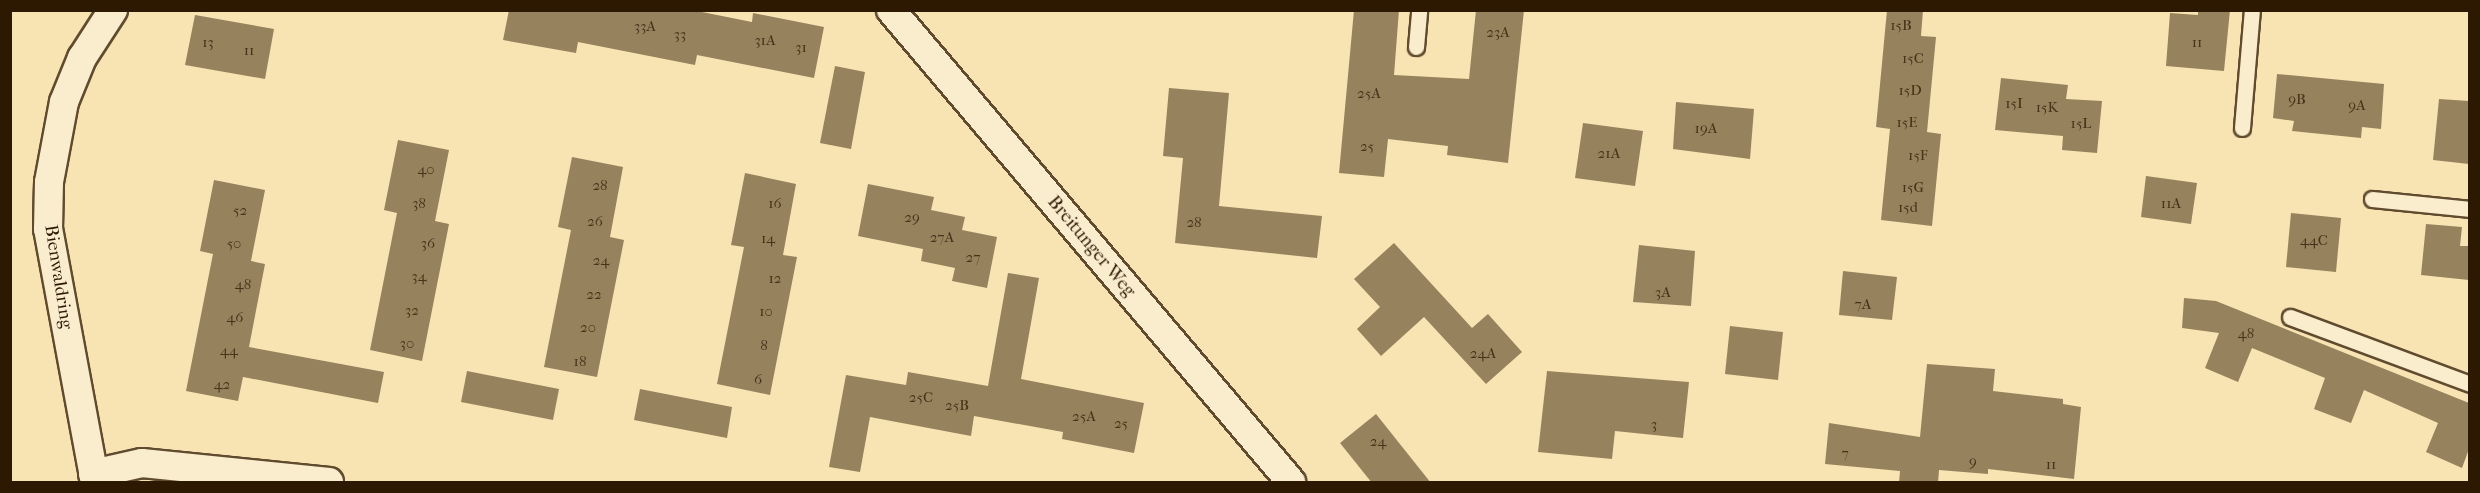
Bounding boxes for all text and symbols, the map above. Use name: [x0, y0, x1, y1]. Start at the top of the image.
house number: 15B: [1890, 17, 1912, 35]
house number: 33A: [634, 18, 656, 36]
house number: 23A: [1486, 24, 1510, 42]
house number: 33: [674, 26, 686, 44]
house number: 31A: [754, 32, 776, 50]
house number: 13: [202, 34, 214, 52]
house number: 11: [2192, 34, 2202, 52]
house number: 31: [795, 39, 807, 57]
house number: 11: [244, 42, 254, 60]
house number: 15C: [1902, 50, 1924, 68]
house number: 15D: [1898, 82, 1922, 100]
house number: 25A: [1357, 85, 1381, 103]
house number: 9B: [2288, 91, 2306, 109]
house number: 15I: [2005, 95, 2023, 113]
house number: 9A: [2348, 97, 2366, 115]
house number: 15K: [2036, 99, 2058, 117]
house number: 15E: [1897, 114, 1917, 132]
house number: 15L: [2071, 115, 2091, 133]
house number: 19A: [1695, 120, 1717, 138]
house number: 25: [1360, 138, 1374, 156]
house number: 21A: [1598, 145, 1620, 163]
house number: 15F: [1908, 147, 1928, 165]
house number: 40: [417, 161, 435, 179]
house number: 28: [592, 177, 608, 195]
house number: 15G: [1902, 179, 1924, 197]
street label: Breitunger Weg: [1042, 192, 1140, 302]
house number: 38: [412, 195, 426, 213]
house number: 16: [768, 195, 782, 213]
house number: 11A: [2161, 195, 2181, 213]
house number: 15d: [1898, 199, 1918, 217]
house number: 52: [233, 202, 247, 220]
house number: 29: [904, 209, 920, 227]
house number: 26: [587, 213, 603, 231]
house number: 28: [1186, 214, 1202, 232]
street label: Bienwaldring: [39, 223, 77, 331]
house number: 27A: [930, 229, 954, 247]
house number: 14: [761, 230, 775, 248]
house number: 44C: [2300, 232, 2328, 250]
house number: 50: [227, 235, 241, 253]
house number: 36: [421, 235, 435, 253]
house number: 27: [966, 249, 980, 267]
house number: 24: [593, 252, 609, 270]
house number: 34: [411, 268, 427, 286]
house number: 12: [768, 270, 782, 288]
house number: 48: [235, 276, 251, 294]
house number: 3A: [1655, 284, 1671, 302]
house number: 22: [586, 286, 602, 304]
house number: 7A: [1855, 296, 1871, 314]
house number: 32: [405, 302, 419, 320]
house number: 10: [759, 303, 773, 321]
house number: 46: [227, 309, 243, 327]
house number: 20: [580, 319, 596, 337]
house number: 48: [2238, 325, 2254, 343]
house number: 30: [400, 335, 414, 353]
house number: 8: [760, 337, 768, 355]
house number: 44: [220, 342, 238, 360]
house number: 24A: [1470, 345, 1496, 363]
house number: 18: [574, 353, 586, 371]
house number: 6: [754, 371, 762, 389]
house number: 42: [214, 376, 230, 394]
house number: 25C: [909, 389, 933, 407]
house number: 25B: [945, 397, 969, 415]
house number: 25A: [1072, 408, 1096, 426]
house number: 25: [1114, 415, 1128, 433]
house number: 3: [1651, 416, 1657, 434]
house number: 24: [1370, 433, 1386, 451]
house number: 7: [1841, 445, 1849, 463]
house number: 9: [1969, 453, 1977, 471]
house number: 11: [2046, 456, 2056, 474]

